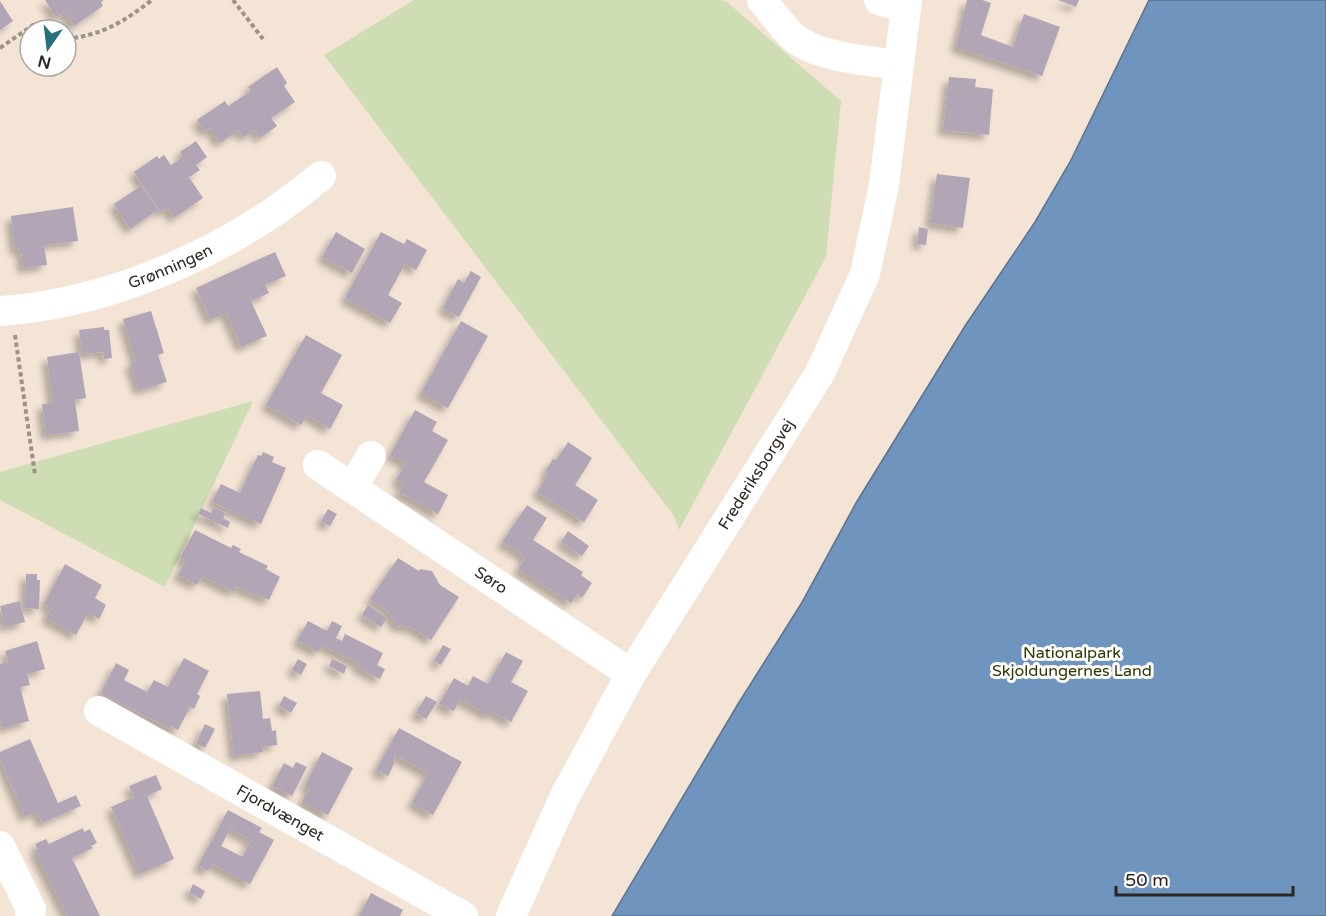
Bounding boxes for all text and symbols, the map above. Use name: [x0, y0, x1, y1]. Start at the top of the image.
north arrow: [18, 18, 78, 78]
text: N: [36, 50, 53, 73]
street label: Grønningen: [126, 240, 216, 294]
street label: Frederiksborgvej: [714, 415, 799, 534]
street label: Søro: [471, 562, 511, 599]
park label: Nationalpark Skjoldungernes Land: [992, 643, 1152, 681]
street label: Fjordvænget: [233, 780, 328, 846]
scale bar: [1116, 859, 1293, 897]
text: 50 m: [1125, 869, 1169, 891]

